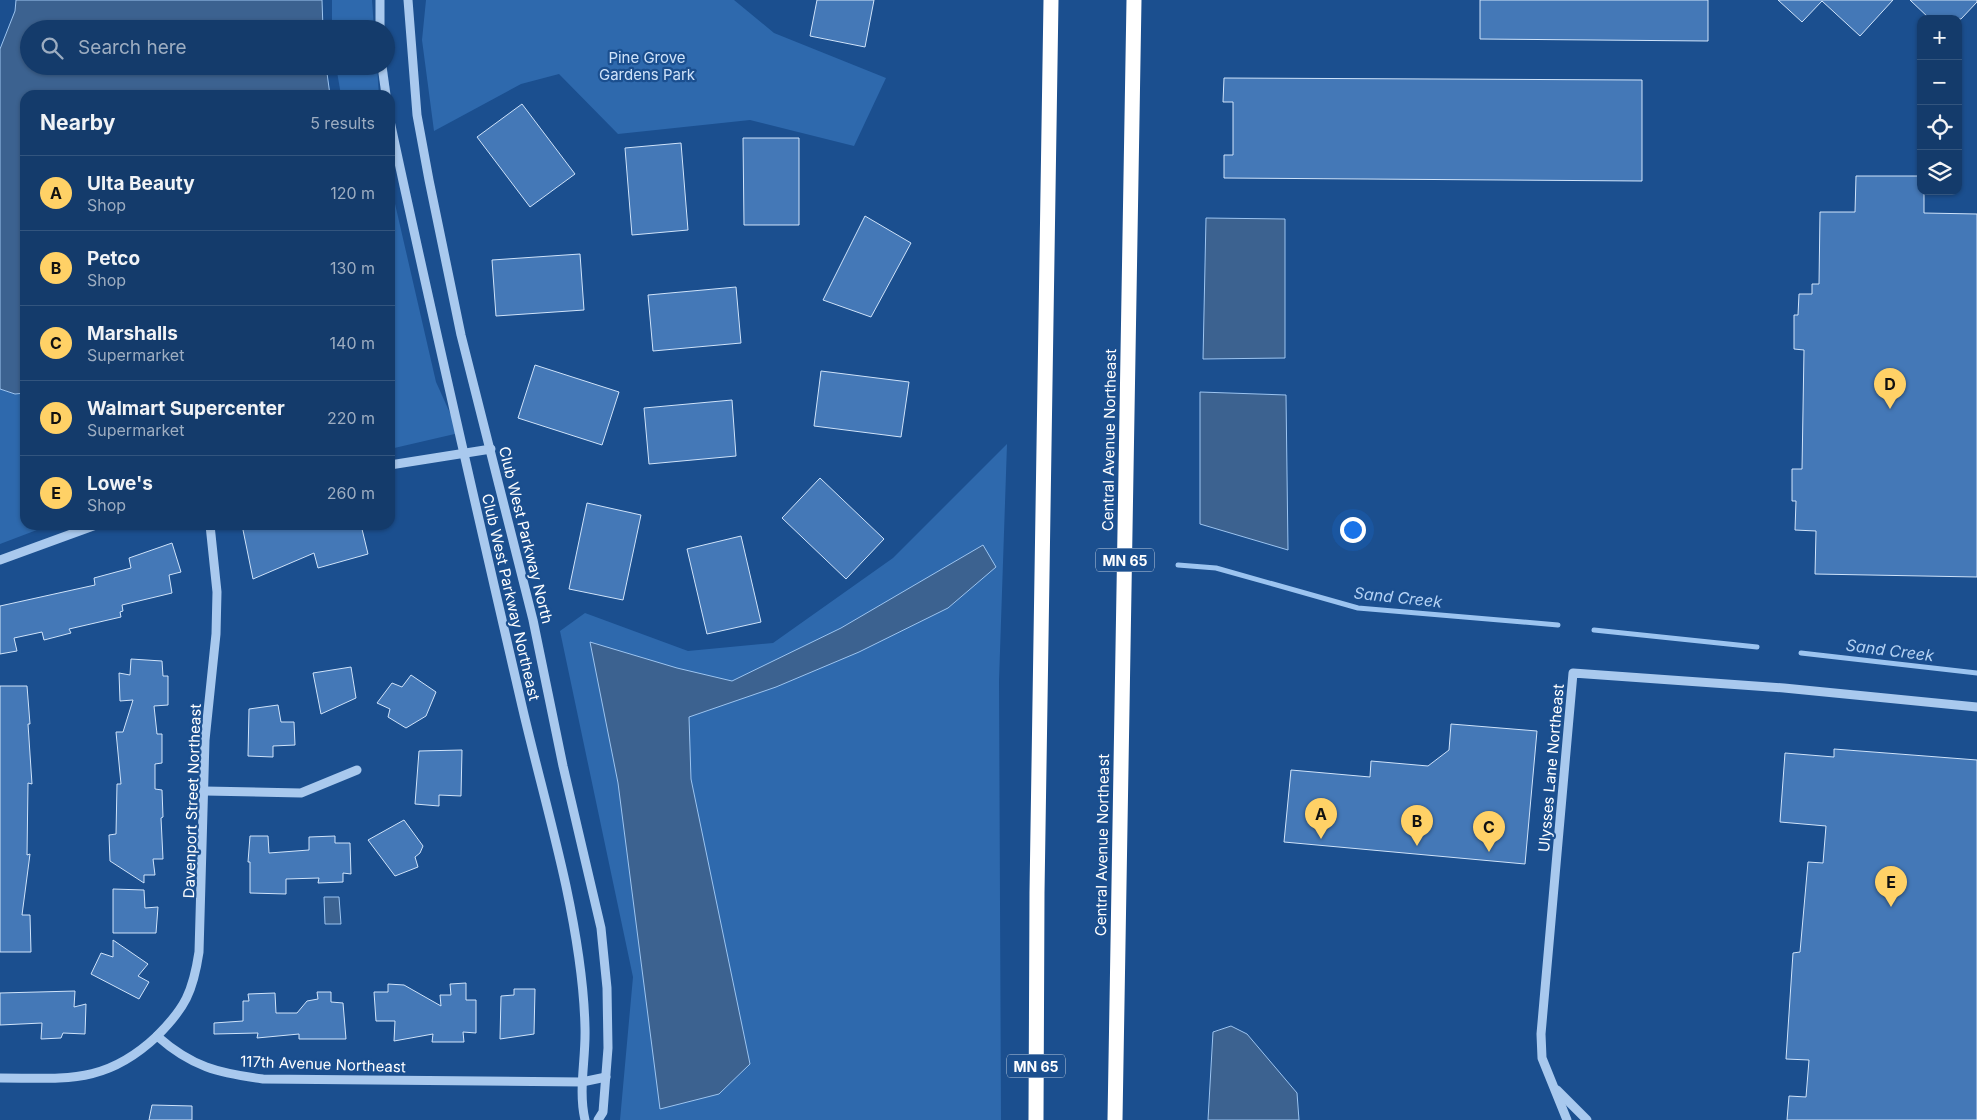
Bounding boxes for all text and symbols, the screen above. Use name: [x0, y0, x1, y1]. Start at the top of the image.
map controls: [1917, 15, 1962, 195]
button: +: [1917, 15, 1962, 60]
search box: [20, 20, 395, 75]
icon: search: [38, 34, 66, 62]
text: Search here: [78, 36, 187, 59]
park label: Pine Grove Gardens Park: [599, 48, 696, 84]
button: −: [1917, 60, 1962, 105]
button: locate: [1917, 105, 1962, 150]
text: Nearby: [40, 110, 115, 135]
text: 5 results: [310, 113, 375, 133]
button: layers: [1917, 150, 1962, 195]
text: Ulta Beauty: [87, 172, 195, 195]
text: A: [50, 183, 62, 203]
text: 120 m: [330, 183, 375, 203]
text: Shop: [87, 195, 126, 215]
text: Petco: [87, 247, 140, 270]
text: B: [51, 258, 61, 278]
text: 130 m: [330, 258, 375, 278]
text: Shop: [87, 270, 126, 290]
text: Marshalls: [87, 322, 178, 345]
text: C: [50, 333, 62, 353]
text: 140 m: [330, 333, 375, 353]
text: Supermarket: [87, 345, 184, 365]
street label: Central Avenue Northeast: [1098, 349, 1120, 531]
pin: D: [1874, 368, 1906, 409]
text: Walmart Supercenter: [87, 397, 285, 420]
text: D: [50, 408, 62, 428]
text: 220 m: [327, 408, 375, 428]
text: Supermarket: [87, 420, 184, 440]
street label: Club West Parkway North: [495, 444, 557, 626]
text: Lowe's: [87, 472, 153, 495]
text: E: [51, 483, 61, 503]
text: 260 m: [327, 483, 375, 503]
street label: Club West Parkway Northeast: [478, 492, 544, 703]
text: Shop: [87, 495, 126, 515]
your location: [1340, 517, 1366, 543]
road number: MN 65: [1096, 548, 1154, 572]
water label: Sand Creek: [1353, 582, 1443, 612]
water label: Sand Creek: [1845, 635, 1935, 665]
street label: Ulysses Lane Northeast: [1534, 683, 1568, 853]
street label: Davenport Street Northeast: [179, 703, 205, 899]
street label: Central Avenue Northeast: [1091, 754, 1113, 936]
pin: A: [1305, 798, 1337, 839]
pin: B: [1401, 805, 1433, 846]
pin: C: [1473, 811, 1505, 852]
pin: E: [1875, 866, 1907, 907]
street label: 117th Avenue Northeast: [240, 1052, 406, 1076]
road number: MN 65: [1007, 1054, 1065, 1078]

